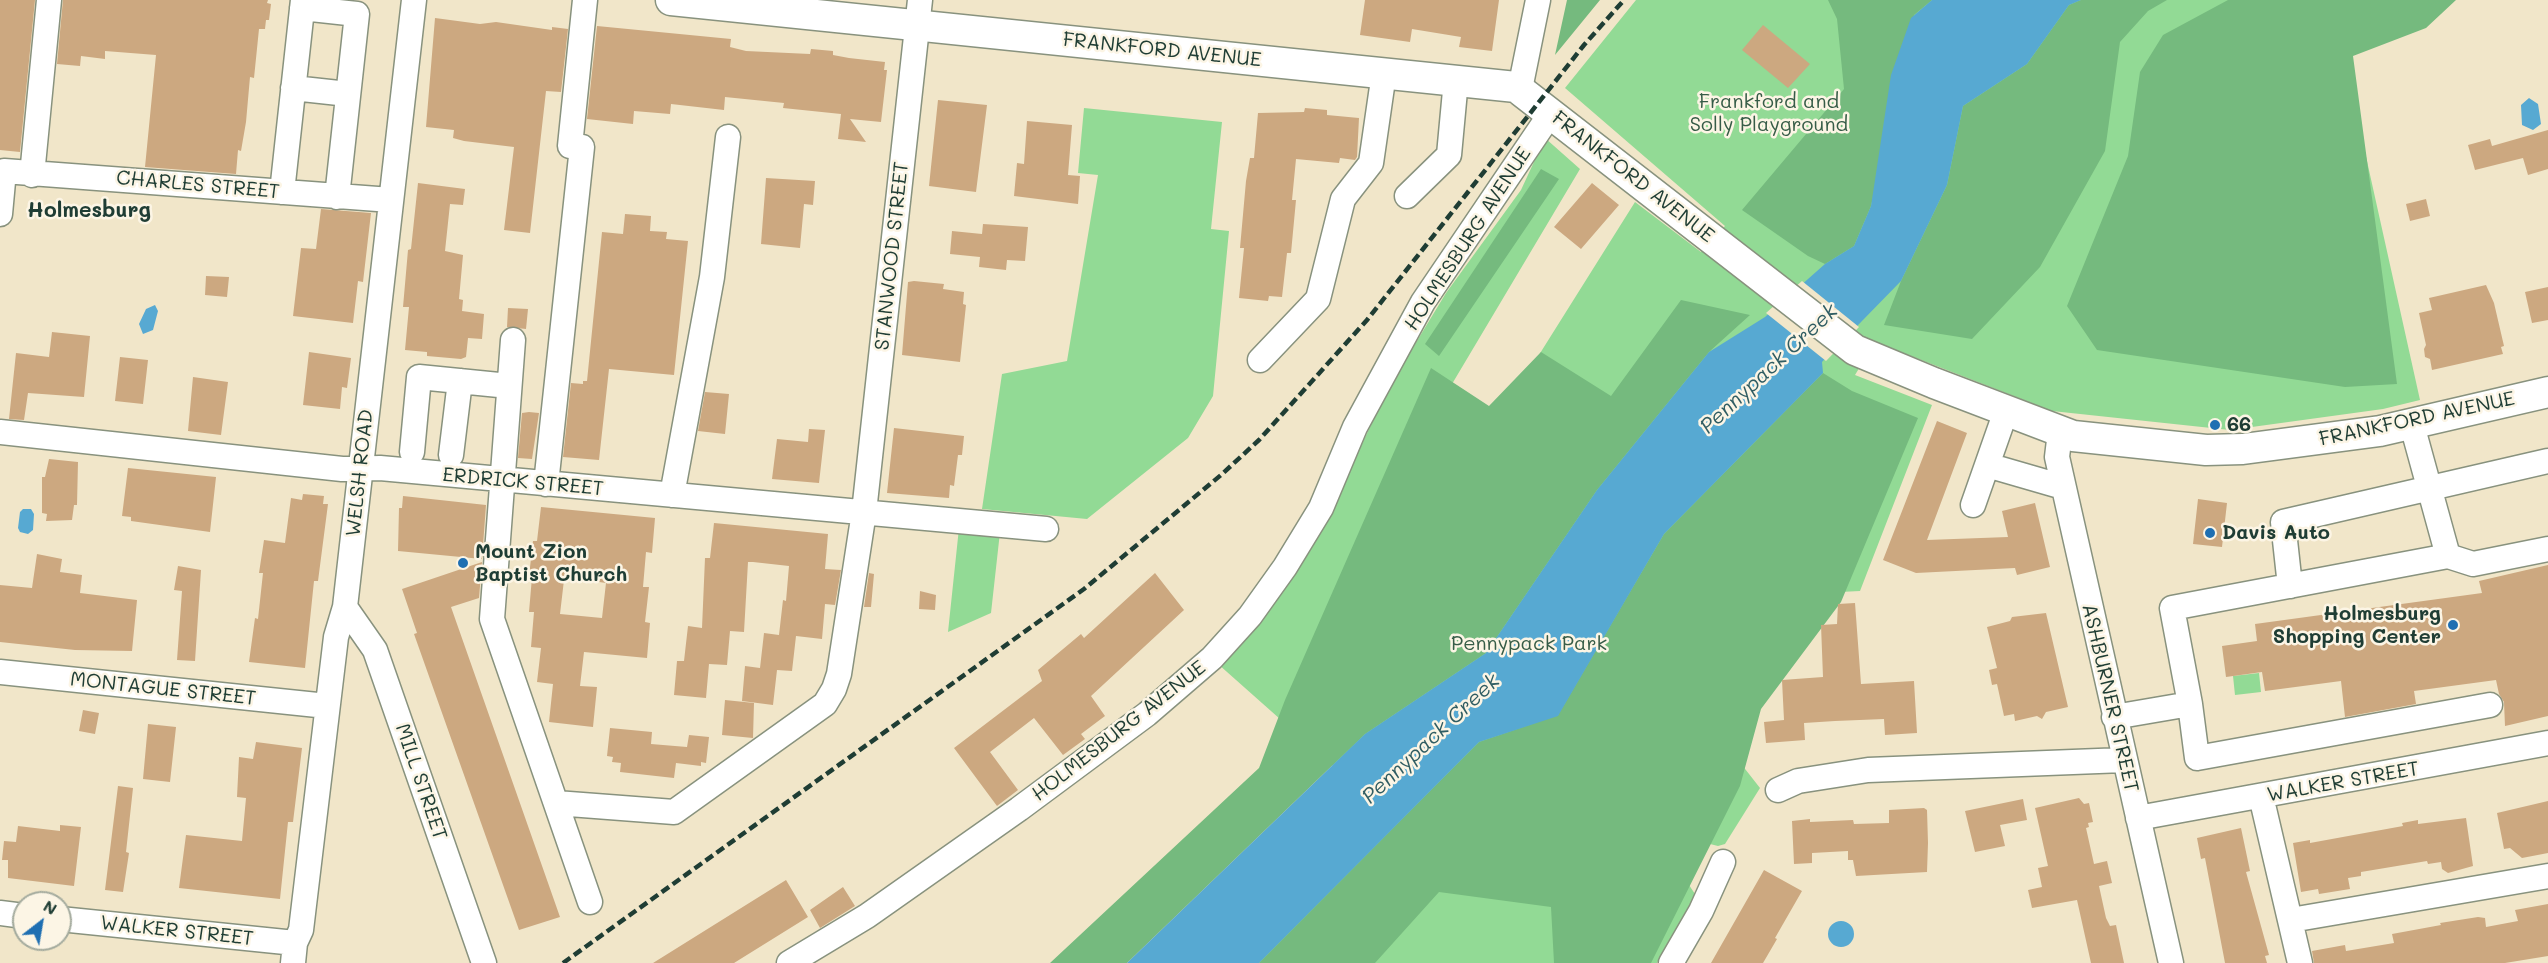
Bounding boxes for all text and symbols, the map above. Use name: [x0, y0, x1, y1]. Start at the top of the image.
street label: FRANKFORD AVENUE: [1062, 28, 1262, 72]
park label: Frankford and Solly Playground: [1690, 90, 1848, 137]
street label: FRANKFORD AVENUE: [1547, 106, 1719, 248]
street label: HOLMESBURG AVENUE: [1400, 143, 1536, 335]
street label: STANWOOD STREET: [870, 160, 914, 352]
street label: CHARLES STREET: [115, 166, 281, 204]
district label: Holmesburg: [27, 198, 151, 224]
water label: Pennypack Creek: [1695, 299, 1843, 439]
street label: FRANKFORD AVENUE: [2317, 387, 2517, 451]
street label: WELSH ROAD: [341, 408, 379, 538]
place label: 66: [2227, 413, 2251, 437]
marker: 66: [2208, 418, 2222, 432]
street label: ERDRICK STREET: [441, 463, 605, 501]
place label: Davis Auto: [2222, 521, 2330, 545]
marker: Davis Auto: [2203, 526, 2217, 540]
place label: Mount Zion Baptist Church: [475, 540, 627, 587]
marker: Mount Zion Baptist Church: [456, 556, 470, 570]
street label: ASHBURNER STREET: [2077, 601, 2143, 795]
place label: Holmesburg Shopping Center: [2273, 602, 2441, 649]
marker: Holmesburg Shopping Center: [2446, 618, 2460, 632]
park label: Pennypack Park: [1451, 632, 1607, 656]
street label: HOLMESBURG AVENUE: [1027, 656, 1211, 806]
street label: MONTAGUE STREET: [69, 667, 257, 711]
water label: Pennypack Creek: [1357, 669, 1505, 809]
street label: MILL STREET: [390, 721, 452, 843]
street label: WALKER STREET: [2265, 757, 2421, 807]
north arrow: [12, 891, 72, 951]
text: N: [40, 895, 61, 919]
street label: WALKER STREET: [99, 911, 255, 951]

